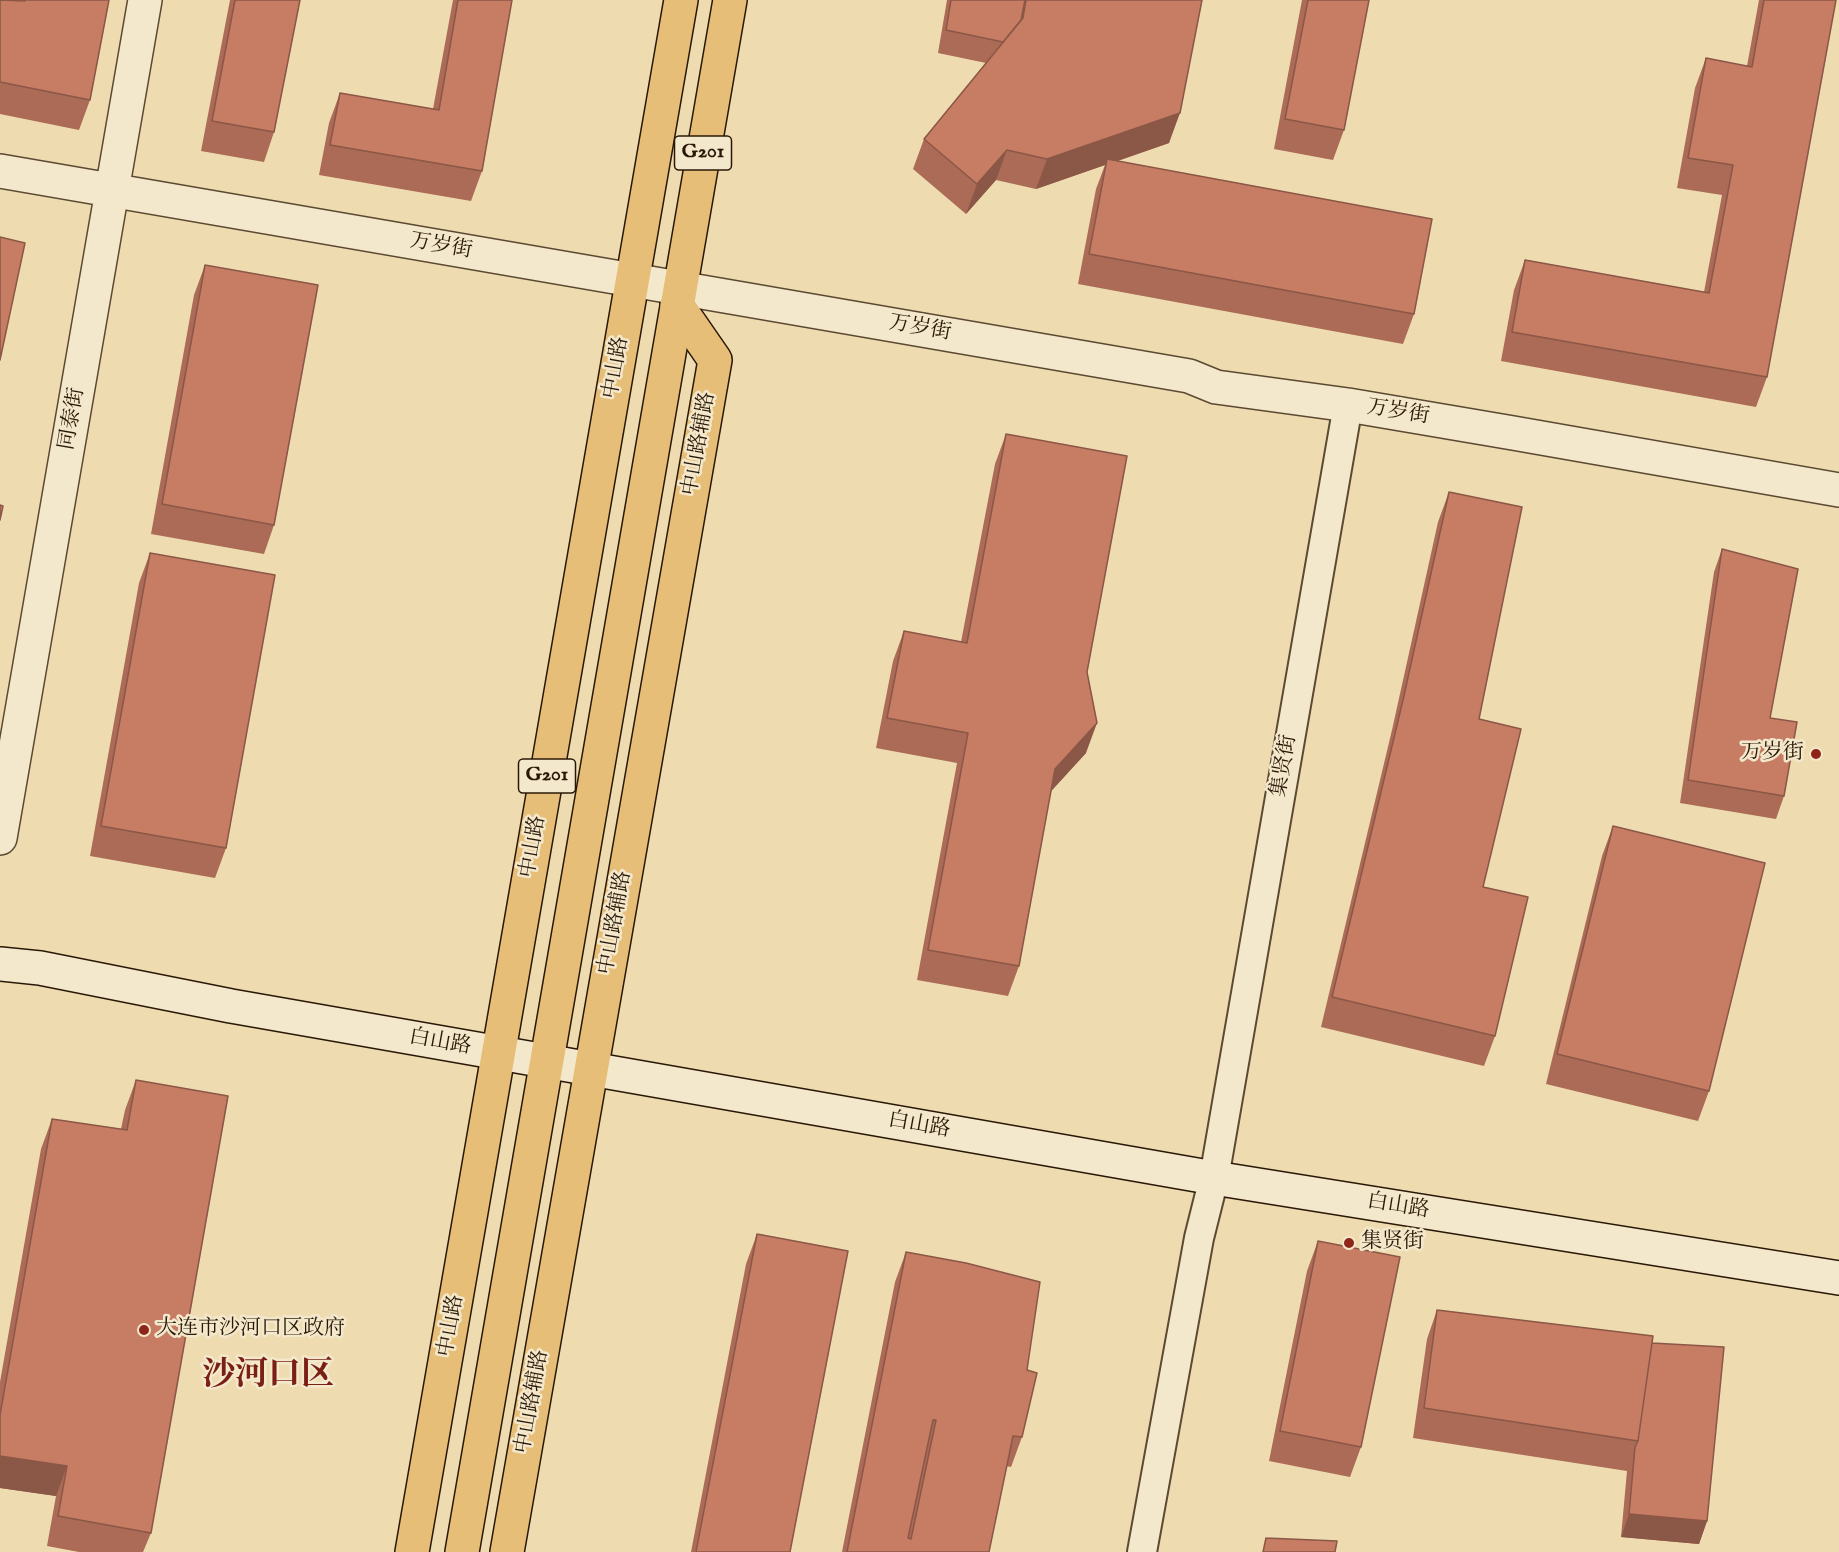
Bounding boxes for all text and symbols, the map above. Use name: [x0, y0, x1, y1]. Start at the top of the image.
road number: G201: [674, 136, 732, 170]
street label: 万岁街: [408, 229, 474, 265]
street label: 万岁街: [887, 311, 953, 347]
street label: 中山路: [599, 335, 635, 401]
street label: 同泰街: [55, 386, 91, 452]
street label: 中山路辅路: [678, 390, 722, 498]
street label: 万岁街: [1365, 396, 1431, 430]
street label: 集贤街: [1267, 733, 1303, 799]
place label: 万岁街: [1741, 741, 1804, 767]
marker: 万岁街: [1809, 747, 1823, 761]
road number: G201: [518, 759, 576, 793]
street label: 中山路: [516, 814, 552, 880]
street label: 中山路辅路: [594, 869, 638, 977]
street label: 白山路: [407, 1025, 473, 1061]
street label: 白山路: [886, 1108, 952, 1144]
street label: 白山路: [1365, 1190, 1431, 1224]
place label: 集贤街: [1361, 1230, 1424, 1256]
marker: 集贤街: [1342, 1236, 1356, 1250]
street label: 中山路: [434, 1293, 470, 1359]
place label: 大连市沙河口区政府: [156, 1317, 345, 1343]
marker: 大连市沙河口区政府: [137, 1323, 151, 1337]
street label: 中山路辅路: [511, 1348, 555, 1456]
district label: 沙河口区: [202, 1357, 334, 1397]

